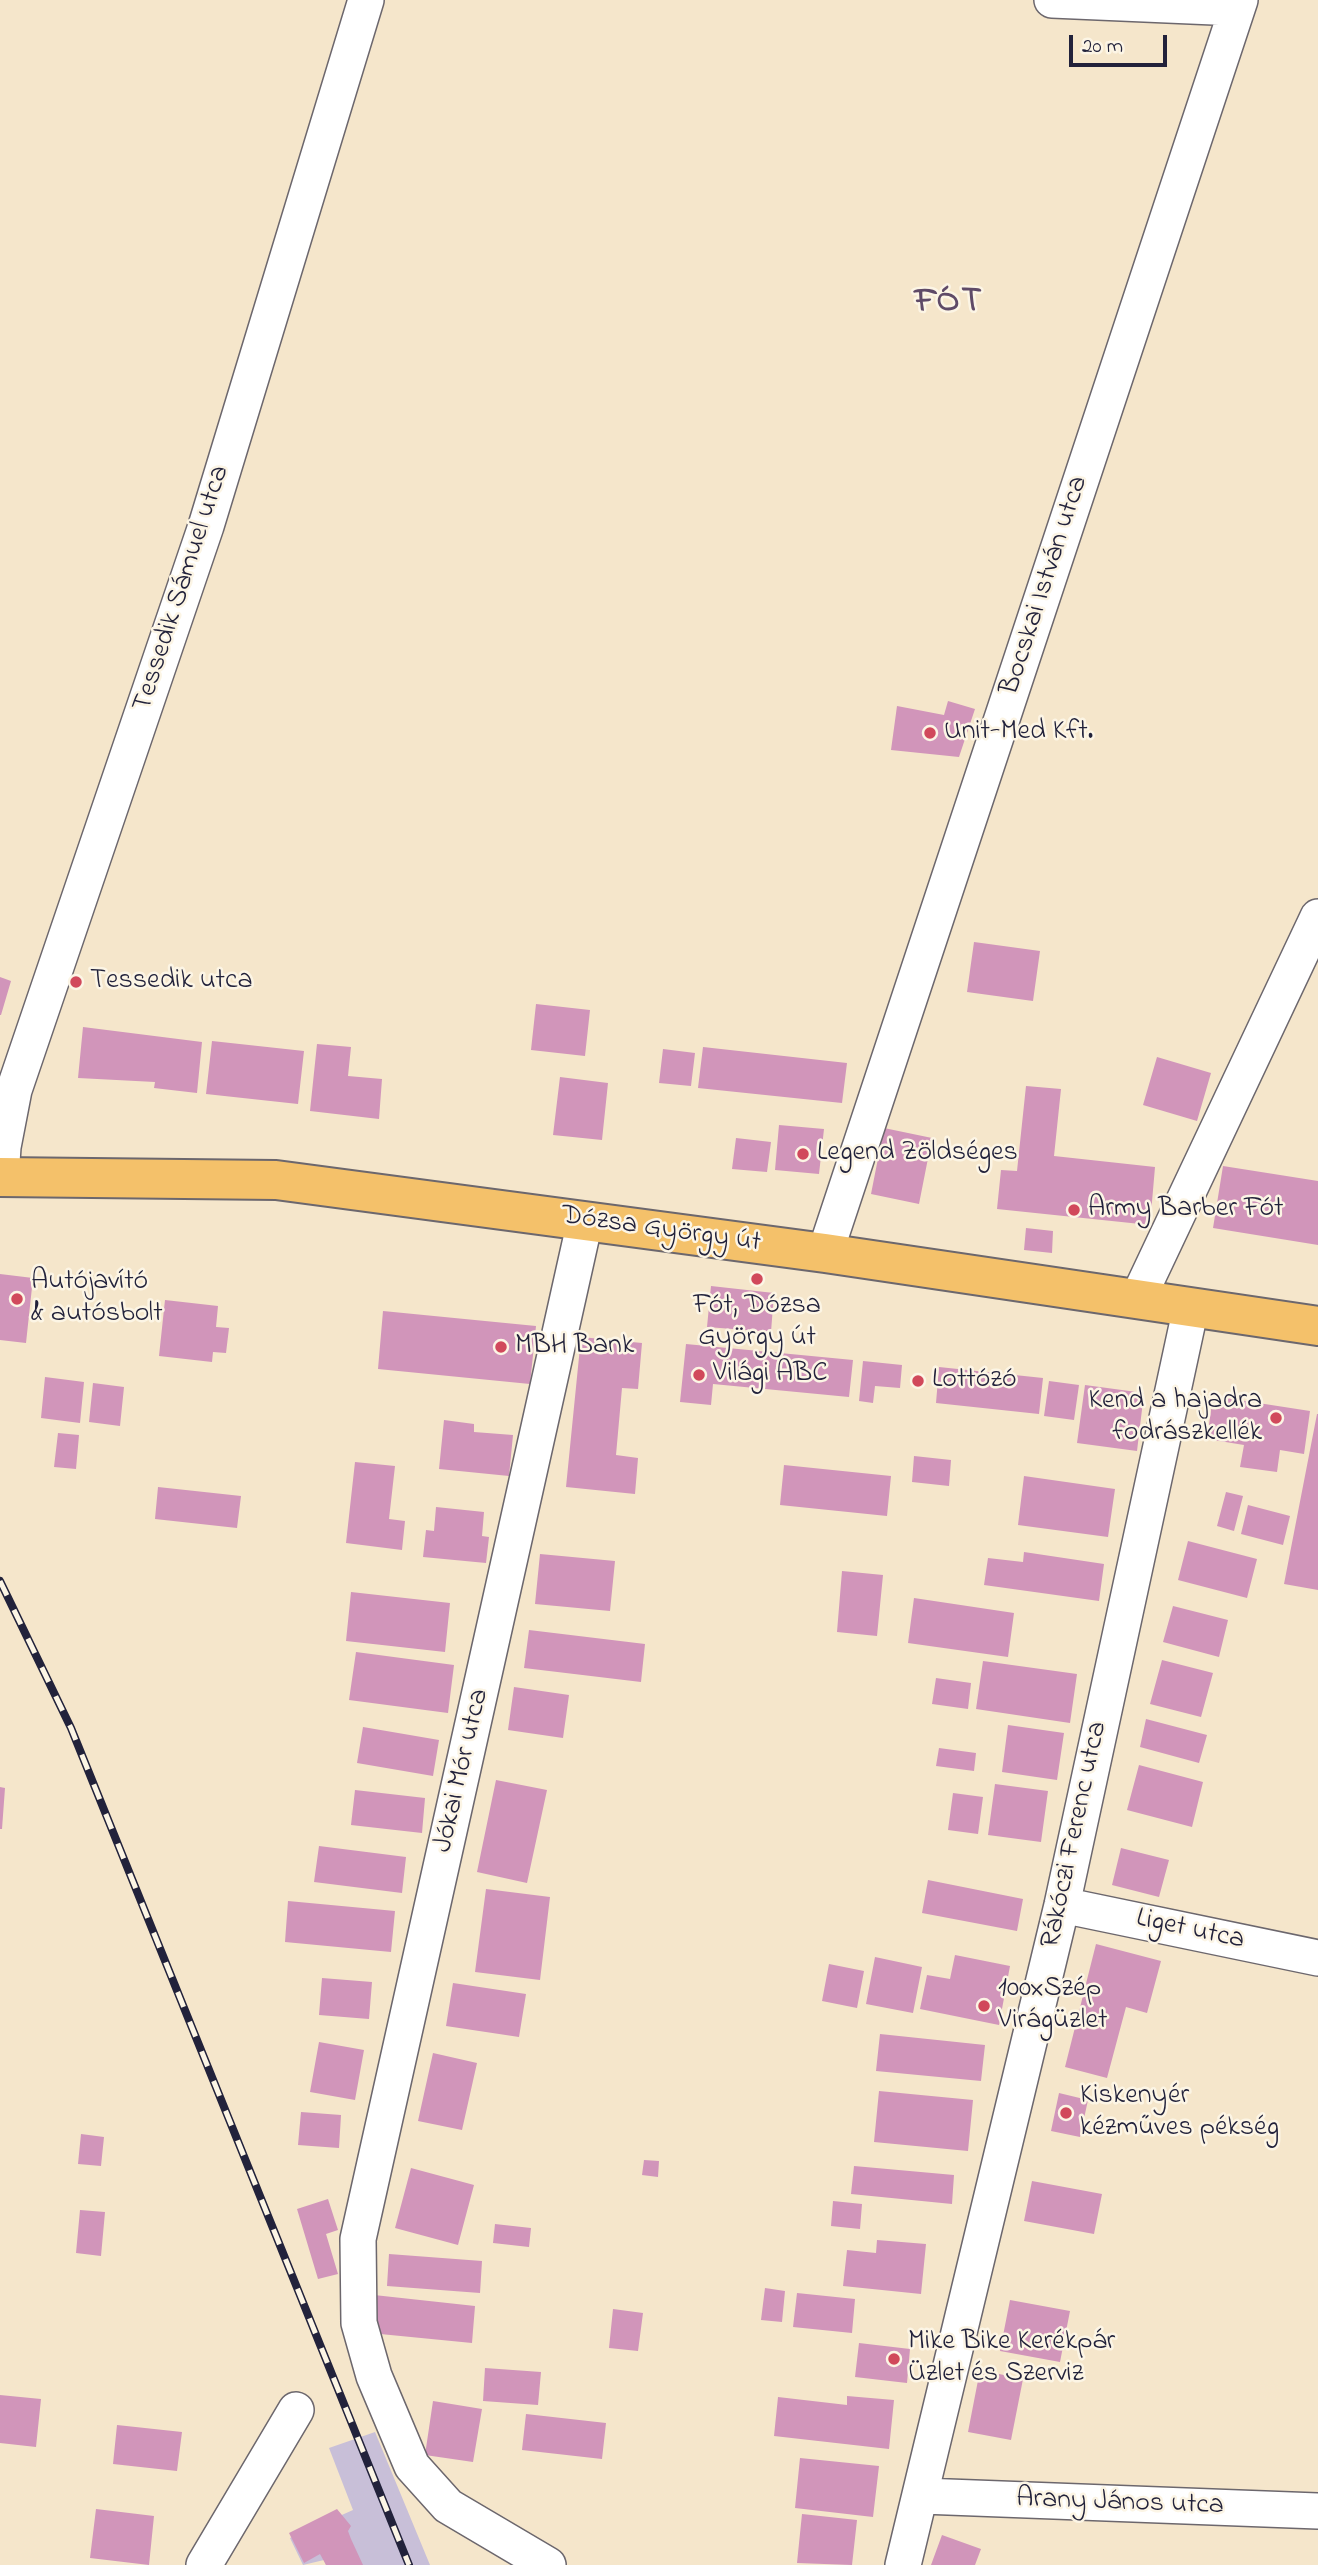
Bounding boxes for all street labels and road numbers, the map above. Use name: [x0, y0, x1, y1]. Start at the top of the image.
street label: Tessedik Sámuel utca: [127, 462, 239, 716]
street label: Bocskai István utca: [995, 472, 1097, 700]
street label: Dózsa György út: [559, 1200, 763, 1262]
street label: Jókai Mór utca: [428, 1686, 498, 1856]
street label: Rákóczi Ferenc utca: [1036, 1719, 1116, 1951]
street label: Liget utca: [1133, 1903, 1247, 1959]
street label: Arany János utca: [1016, 2484, 1224, 2524]

